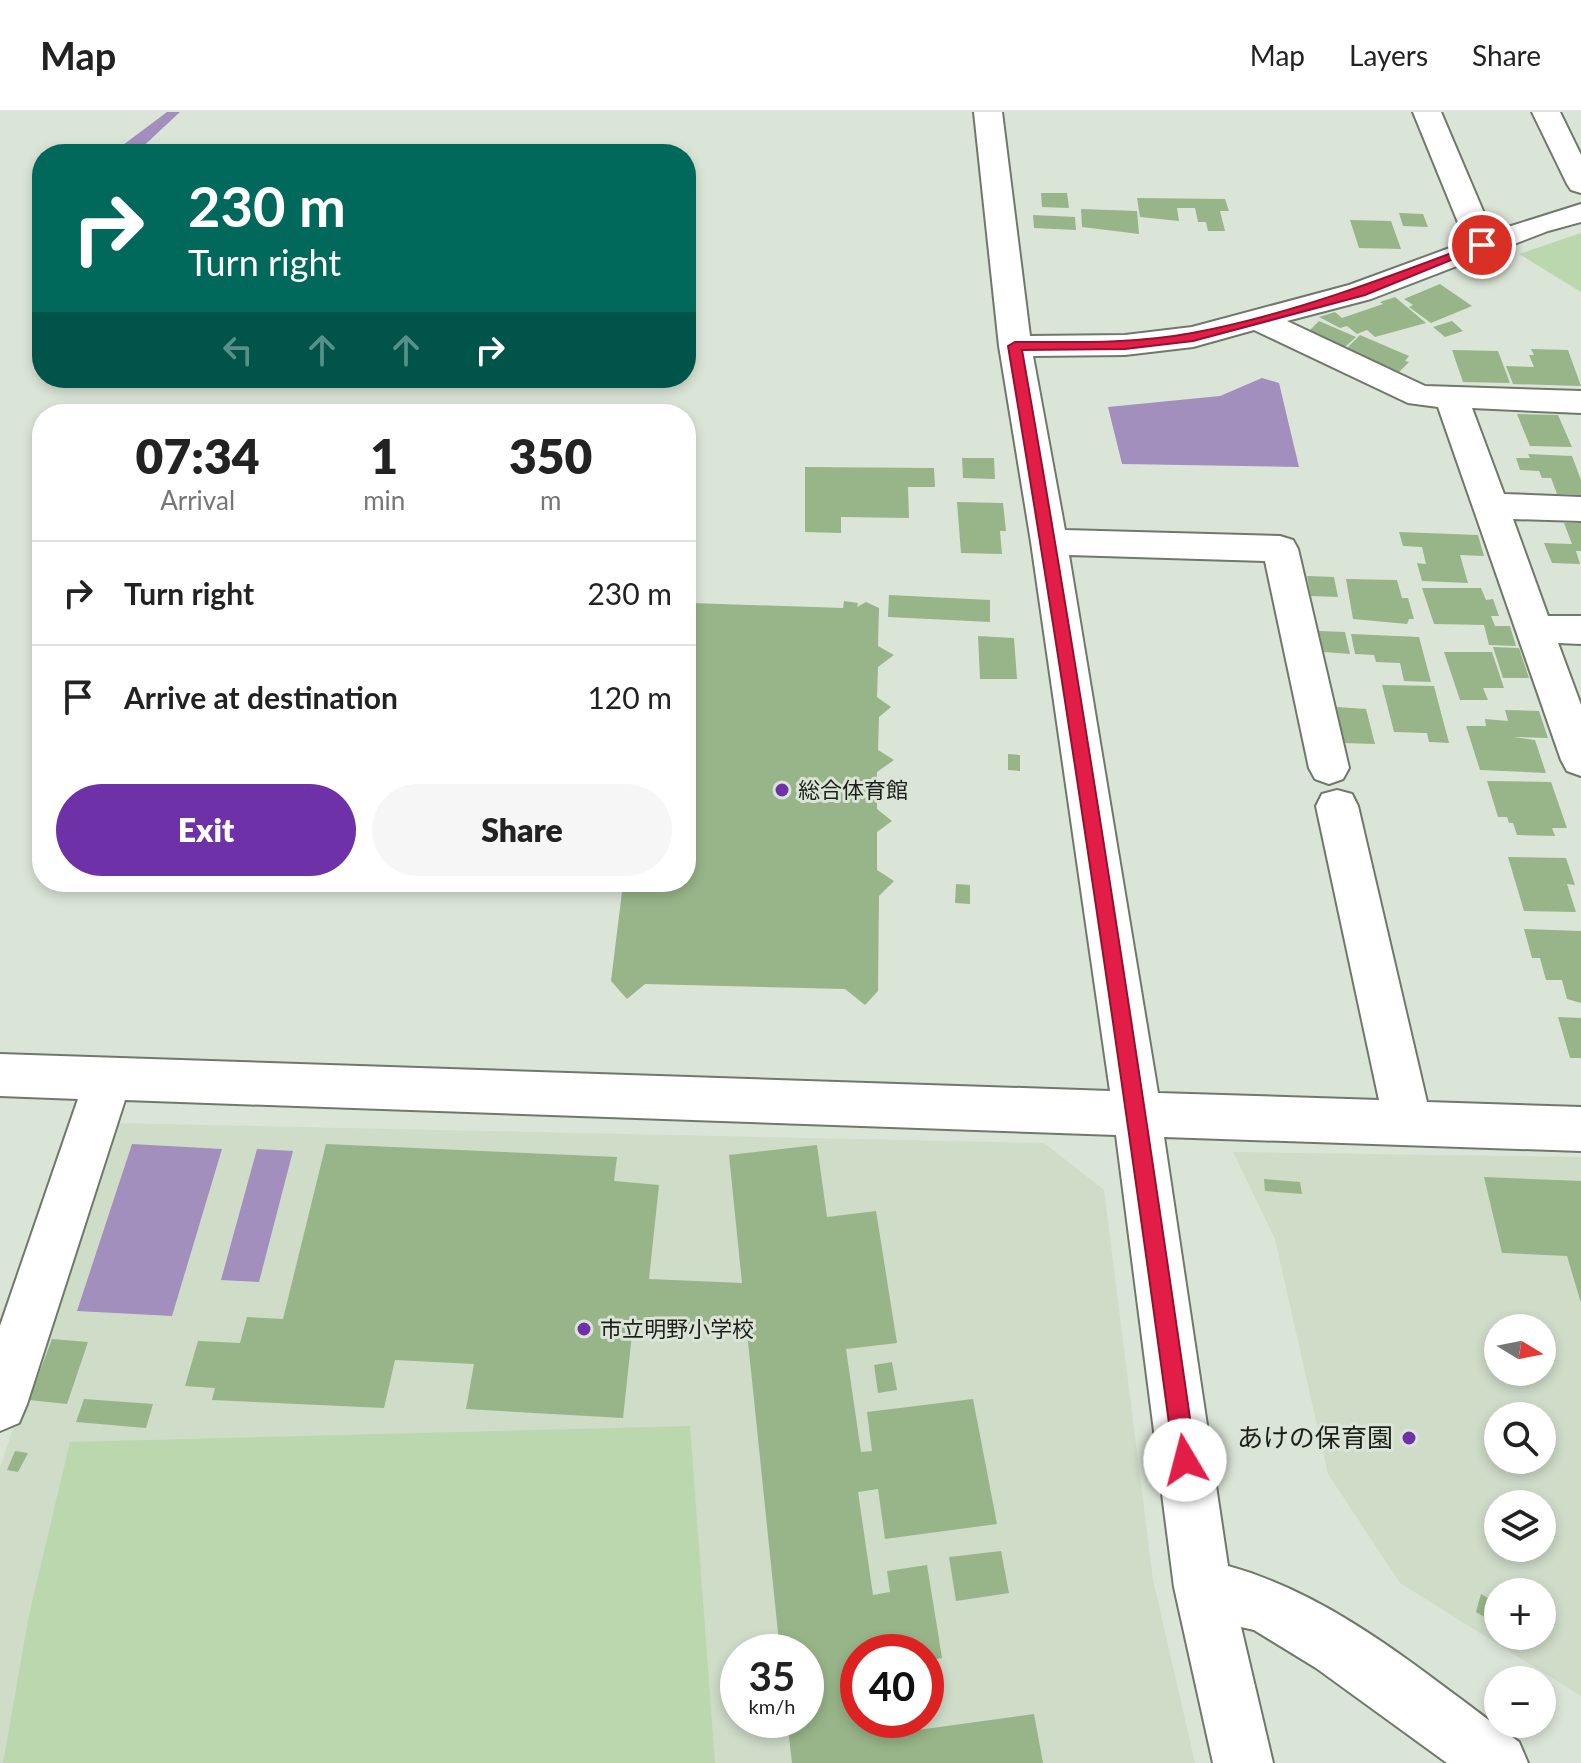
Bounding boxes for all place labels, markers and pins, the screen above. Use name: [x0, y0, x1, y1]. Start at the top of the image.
pin: [1448, 211, 1516, 279]
place label: 総合体育館: [798, 776, 908, 803]
marker: 総合体育館: [773, 781, 791, 799]
place label: 市立明野小学校: [600, 1315, 754, 1342]
marker: 市立明野小学校: [575, 1320, 593, 1338]
place label: あけの保育園: [1237, 1421, 1393, 1453]
marker: あけの保育園: [1400, 1429, 1418, 1447]

